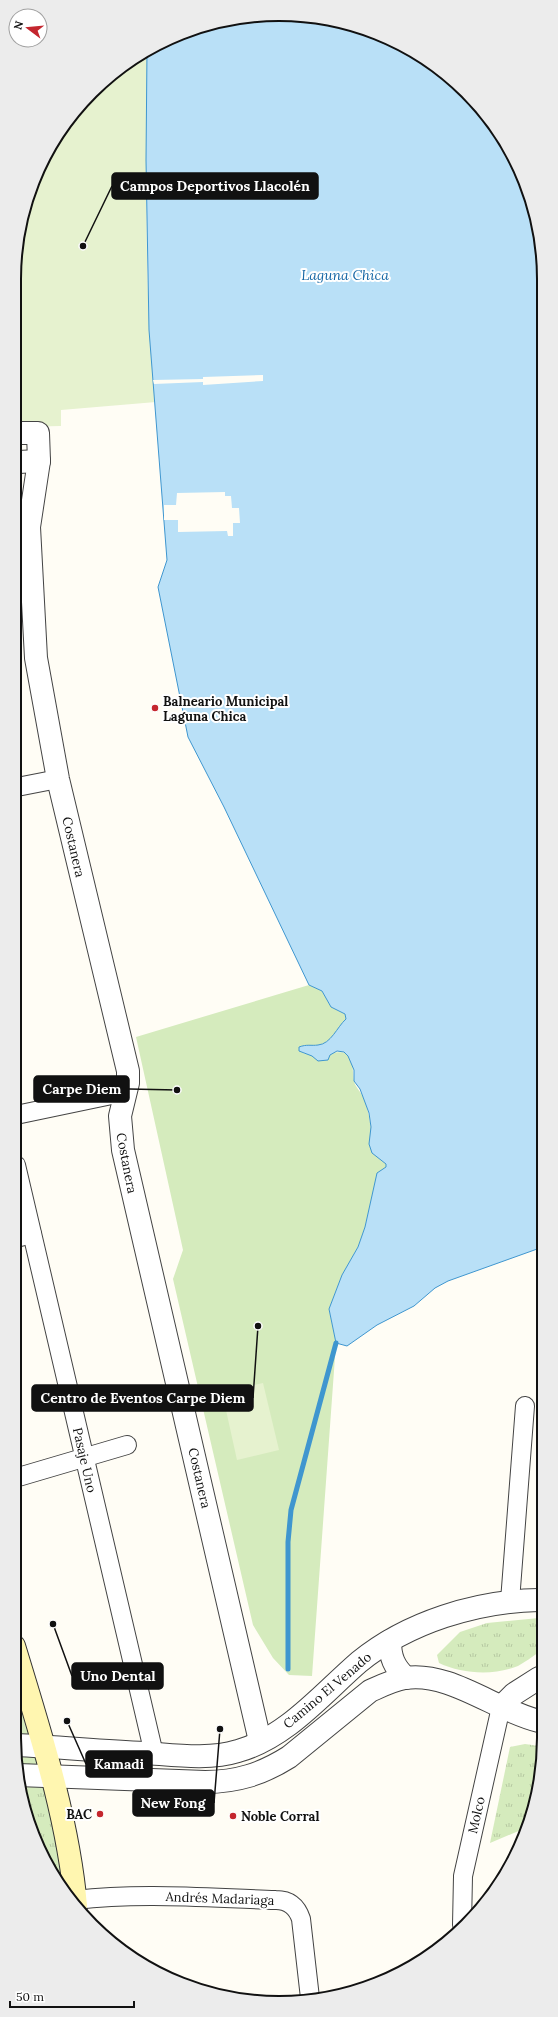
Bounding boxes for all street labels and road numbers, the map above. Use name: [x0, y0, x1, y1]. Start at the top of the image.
street label: Costanera: [58, 815, 89, 879]
street label: Costanera: [112, 1131, 141, 1195]
street label: Pasaje Uno: [69, 1426, 100, 1495]
street label: Costanera: [184, 1446, 215, 1510]
street label: Camino El Venado: [280, 1648, 375, 1732]
street label: Molco: [464, 1795, 489, 1835]
street label: Andrés Madariaga: [164, 1888, 275, 1909]

